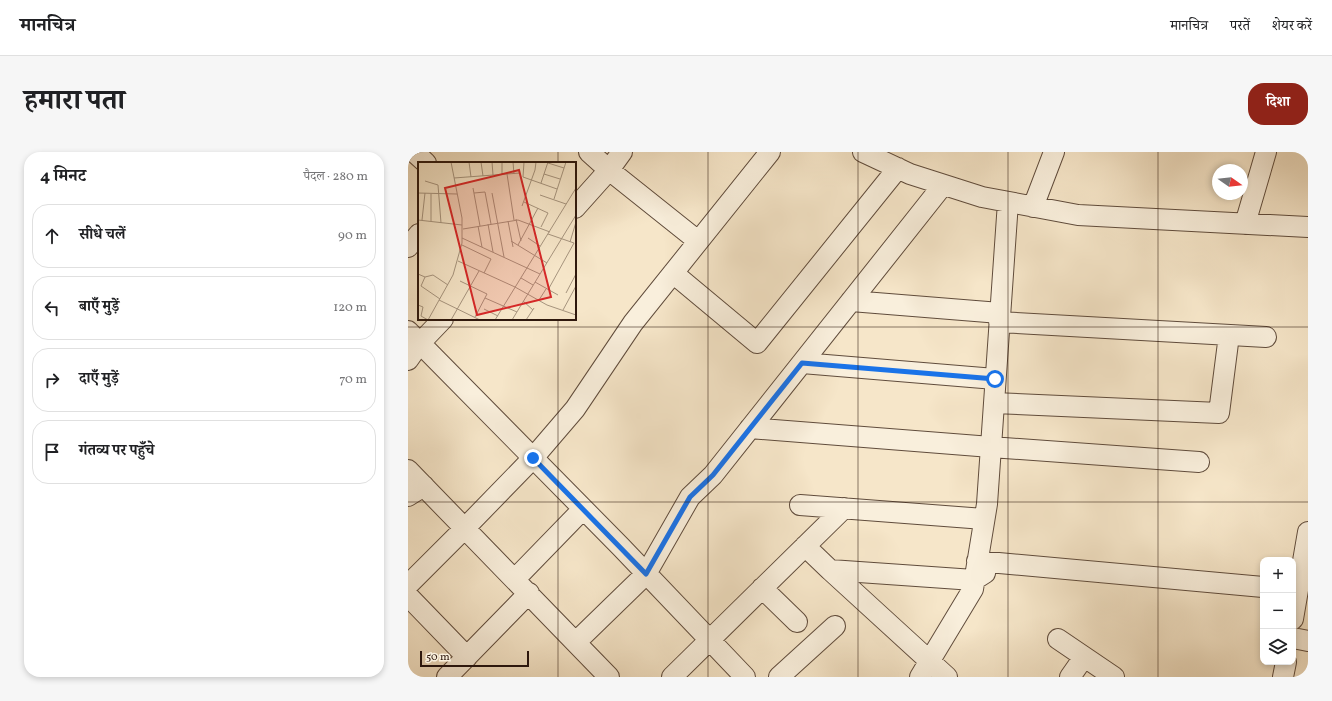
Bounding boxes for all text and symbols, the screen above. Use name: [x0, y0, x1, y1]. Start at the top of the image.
text: मानचित्र: [20, 13, 75, 39]
text: मानचित्र: [1170, 17, 1208, 36]
text: परतें: [1230, 17, 1250, 36]
text: शेयर करें: [1272, 17, 1312, 36]
text: हमारा पता: [24, 82, 125, 121]
button: दिशा: [1248, 83, 1308, 125]
inset map: [418, 162, 576, 320]
north arrow: [1212, 164, 1248, 200]
text: 4 मिनट: [40, 165, 86, 188]
text: पैदल · 280 m: [303, 168, 368, 186]
icon: ahead: [41, 225, 63, 247]
text: सीधे चलें: [79, 225, 126, 246]
text: 90 m: [338, 227, 367, 245]
icon: left: [41, 297, 63, 319]
text: बाएँ मुड़ें: [79, 297, 119, 318]
text: 120 m: [333, 299, 367, 317]
icon: right: [41, 369, 63, 391]
text: दाएँ मुड़ें: [79, 369, 119, 390]
route start: [986, 370, 1004, 388]
text: 70 m: [339, 371, 367, 389]
icon: arrive: [41, 441, 63, 463]
text: गंतव्य पर पहुँचे: [79, 441, 154, 462]
route end: [524, 449, 542, 467]
map controls: [1260, 557, 1296, 665]
button: +: [1260, 557, 1296, 593]
button: −: [1260, 593, 1296, 629]
button: layers: [1260, 629, 1296, 665]
scale bar: [420, 649, 529, 668]
text: 50 m: [426, 650, 450, 665]

